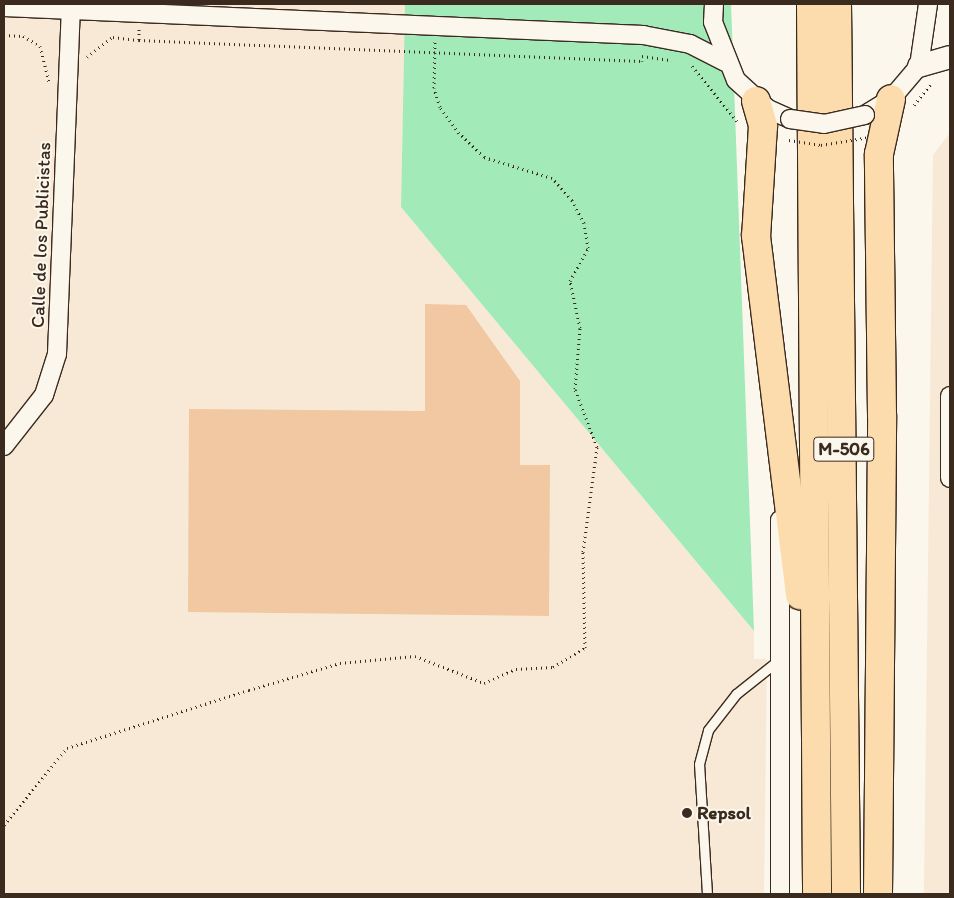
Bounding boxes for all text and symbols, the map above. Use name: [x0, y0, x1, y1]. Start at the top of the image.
street label: Calle de los Publicistas: [26, 141, 56, 329]
road number: M-506: [813, 434, 875, 464]
place label: Repsol: [697, 802, 751, 824]
marker: Repsol: [681, 807, 693, 819]

